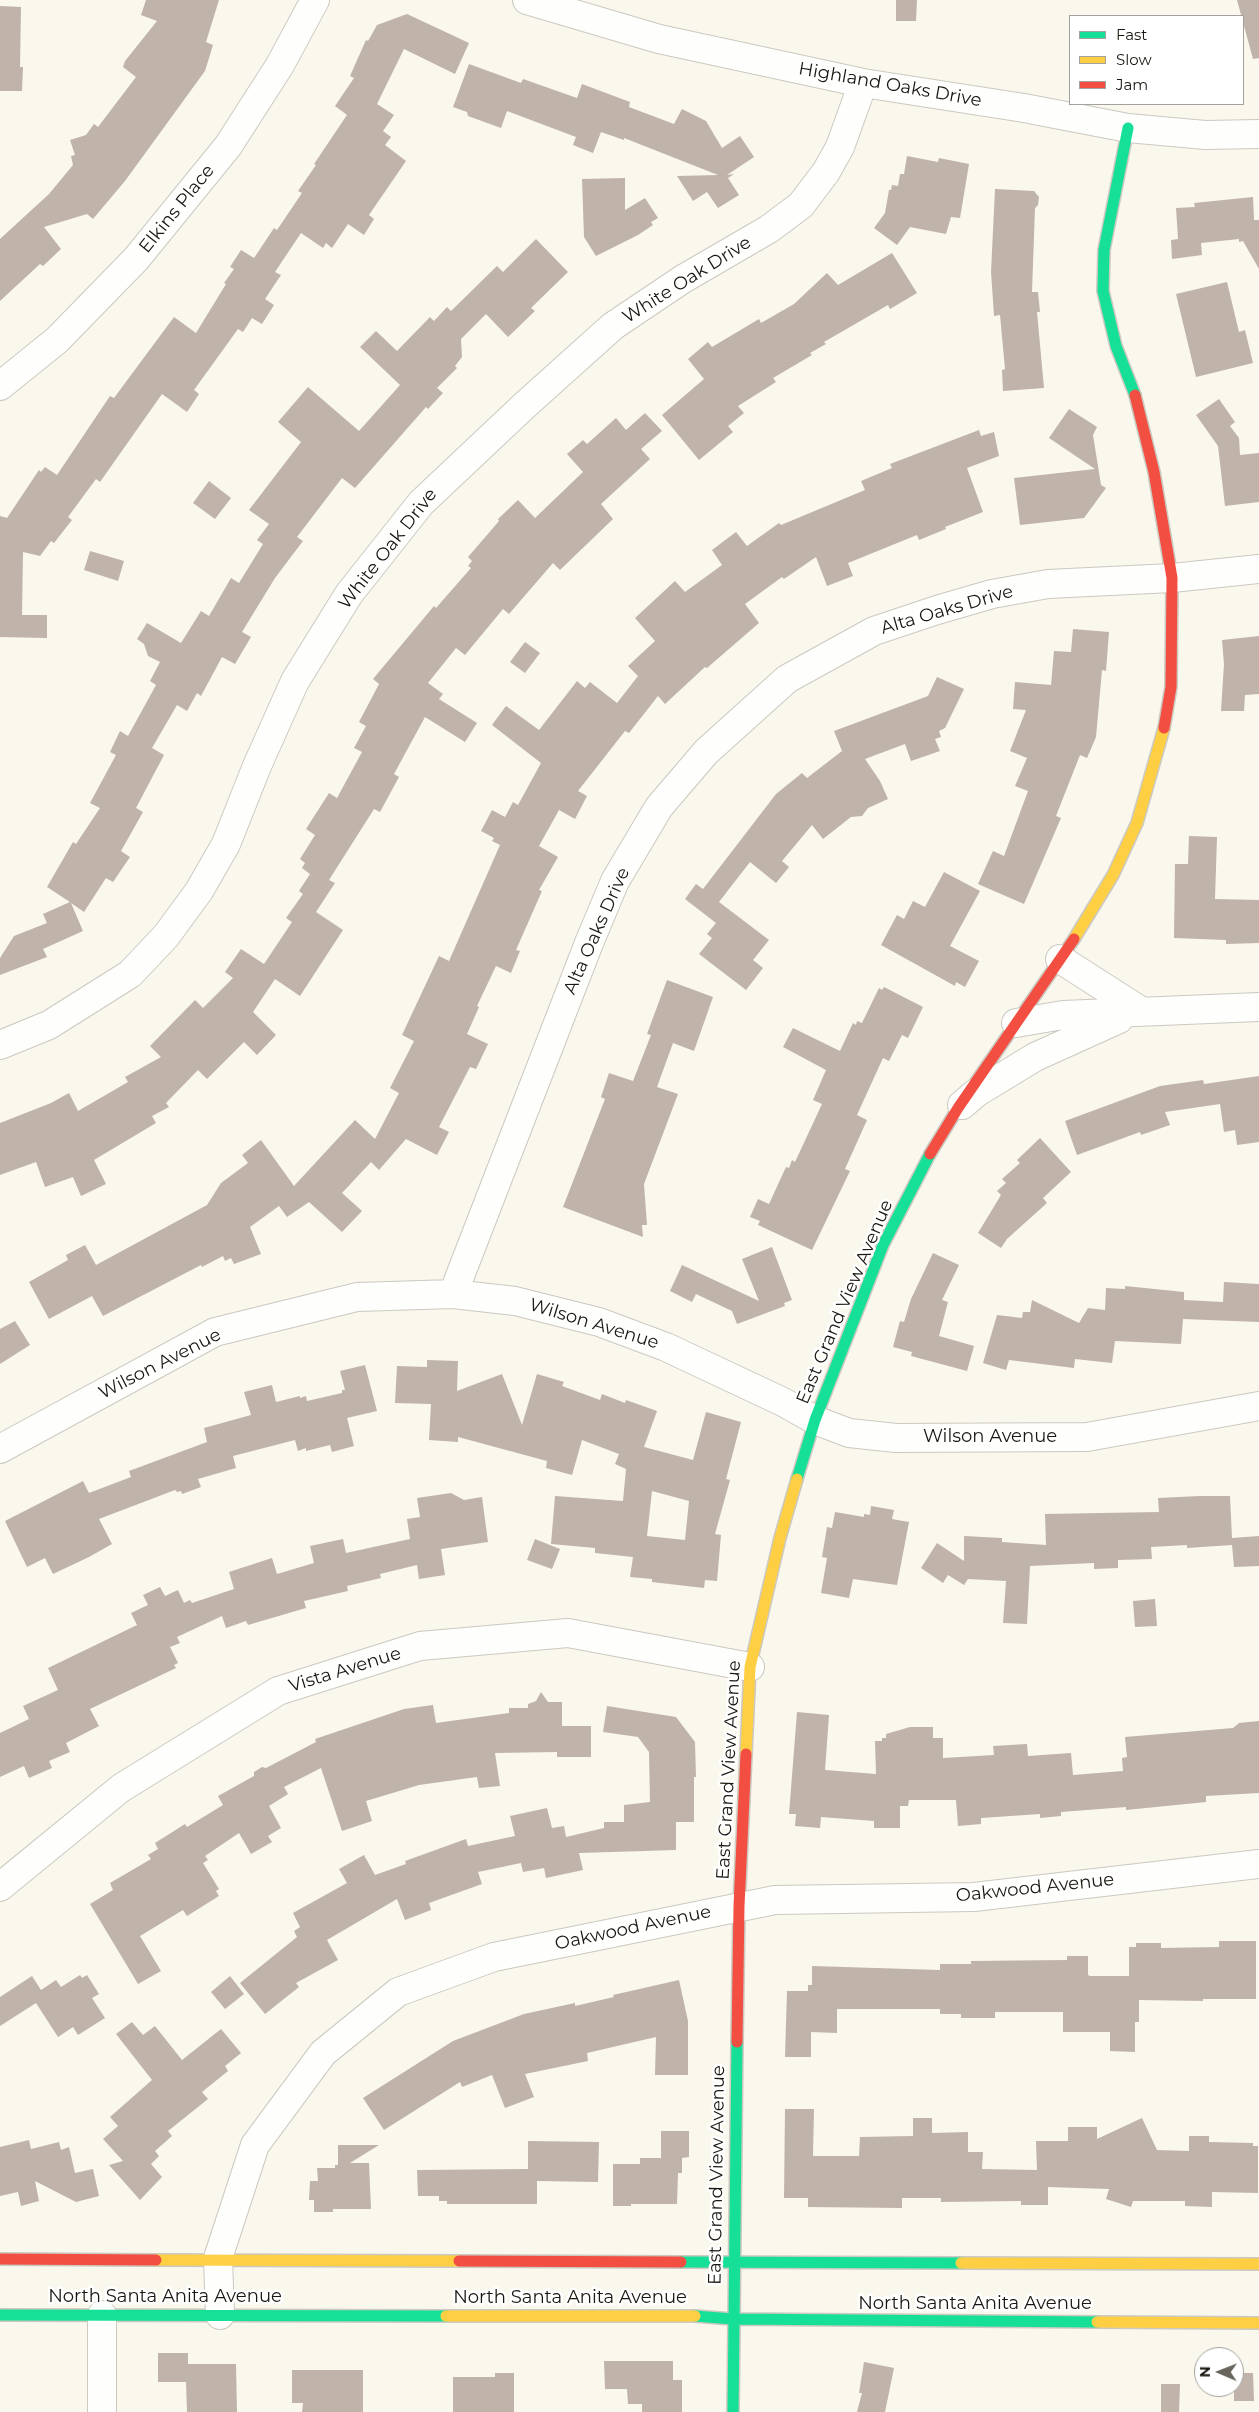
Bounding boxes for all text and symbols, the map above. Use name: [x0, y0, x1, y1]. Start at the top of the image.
legend: [1069, 15, 1244, 105]
text: Fast: [1116, 25, 1147, 44]
text: Slow: [1116, 50, 1152, 69]
street label: Highland Oaks Drive: [797, 58, 983, 112]
text: Jam: [1116, 75, 1148, 94]
street label: Elkins Place: [135, 160, 219, 258]
street label: White Oak Drive: [619, 232, 755, 328]
street label: White Oak Drive: [334, 484, 442, 614]
street label: Alta Oaks Drive: [878, 581, 1016, 639]
street label: Alta Oaks Drive: [559, 864, 635, 998]
street label: East Grand View Avenue: [792, 1197, 898, 1407]
street label: Wilson Avenue: [527, 1294, 661, 1354]
street label: Wilson Avenue: [95, 1324, 225, 1404]
street label: Wilson Avenue: [923, 1426, 1057, 1448]
street label: Vista Avenue: [286, 1643, 404, 1697]
street label: East Grand View Avenue: [712, 1660, 746, 1880]
street label: Oakwood Avenue: [955, 1869, 1115, 1907]
street label: Oakwood Avenue: [553, 1901, 713, 1955]
street label: East Grand View Avenue: [704, 2065, 730, 2285]
street label: North Santa Anita Avenue: [48, 2286, 282, 2308]
street label: North Santa Anita Avenue: [453, 2287, 687, 2309]
street label: North Santa Anita Avenue: [858, 2293, 1092, 2315]
north arrow: [1194, 2347, 1244, 2397]
text: N: [1196, 2366, 1214, 2378]

